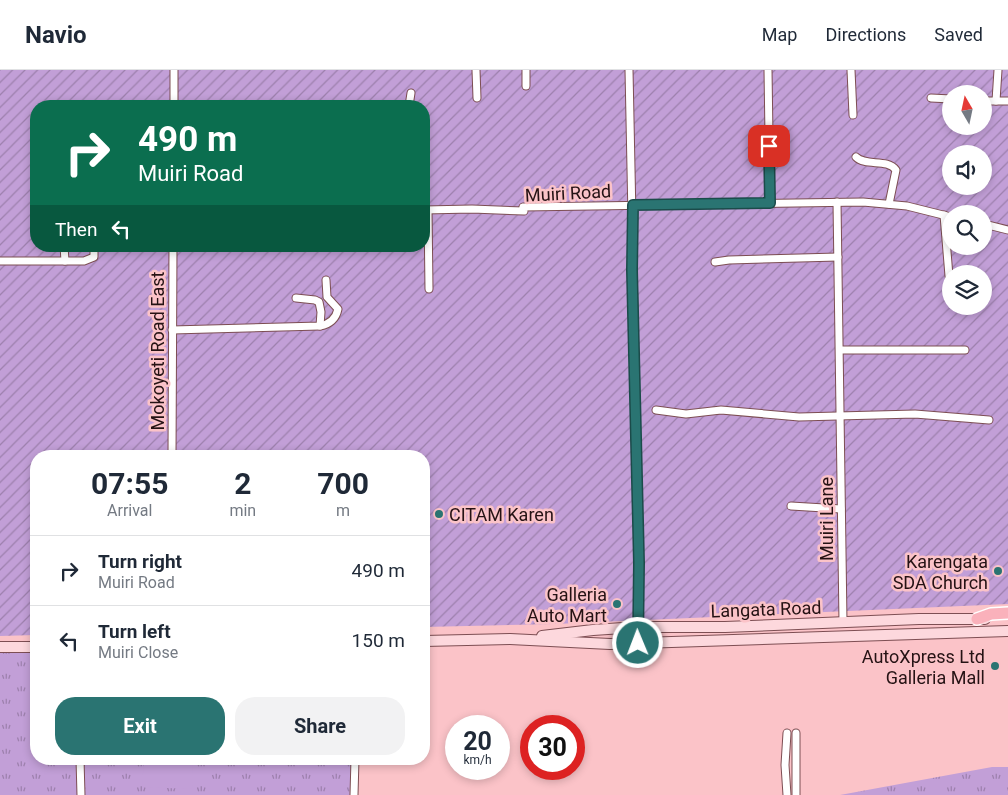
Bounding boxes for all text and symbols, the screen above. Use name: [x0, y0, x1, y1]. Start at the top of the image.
text: Navio: [25, 21, 87, 49]
text: Map: [762, 24, 797, 45]
text: Directions: [825, 24, 906, 45]
text: Saved: [934, 24, 983, 45]
north arrow: [942, 85, 992, 135]
map controls: [942, 85, 992, 315]
text: 490 m: [138, 119, 237, 160]
icon: right: [55, 120, 120, 185]
pin: [748, 125, 790, 167]
icon: arrive: [755, 132, 783, 160]
button: sound: [942, 145, 992, 195]
text: Muiri Road: [138, 161, 243, 186]
street label: Muiri Road: [524, 180, 612, 206]
button: search: [942, 205, 992, 255]
icon: left: [107, 215, 135, 243]
text: Then: [55, 218, 97, 241]
button: layers: [942, 265, 992, 315]
street label: Mokoyeti Road East: [147, 271, 168, 430]
text: 07:55: [91, 466, 168, 501]
text: 2: [234, 466, 251, 501]
text: 700: [317, 466, 369, 501]
street label: Muiri Lane: [816, 477, 837, 561]
text: Arrival: [107, 501, 152, 520]
text: min: [229, 501, 256, 520]
text: m: [336, 501, 350, 520]
place label: CITAM Karen: [449, 504, 554, 525]
marker: CITAM Karen: [433, 508, 445, 520]
text: Turn right: [98, 550, 182, 573]
place label: Karengata SDA Church: [893, 551, 988, 593]
icon: right: [55, 557, 83, 585]
text: 490 m: [352, 559, 405, 582]
marker: Karengata SDA Church: [992, 565, 1004, 577]
text: Muiri Road: [98, 573, 175, 592]
place label: Galleria Auto Mart: [527, 584, 607, 626]
street label: Langata Road: [710, 597, 822, 621]
marker: Galleria Auto Mart: [611, 598, 623, 610]
position arrow: [611, 616, 663, 668]
text: Turn left: [98, 620, 171, 643]
icon: left: [55, 627, 83, 655]
text: 150 m: [352, 629, 405, 652]
text: Muiri Close: [98, 643, 178, 662]
place label: AutoXpress Ltd Galleria Mall: [862, 646, 985, 688]
marker: AutoXpress Ltd Galleria Mall: [989, 660, 1001, 672]
button: Exit: [55, 697, 225, 755]
button: Share: [235, 697, 405, 755]
speed limit sign: 30: [520, 715, 585, 780]
text: 20: [463, 727, 492, 756]
text: km/h: [463, 753, 492, 767]

